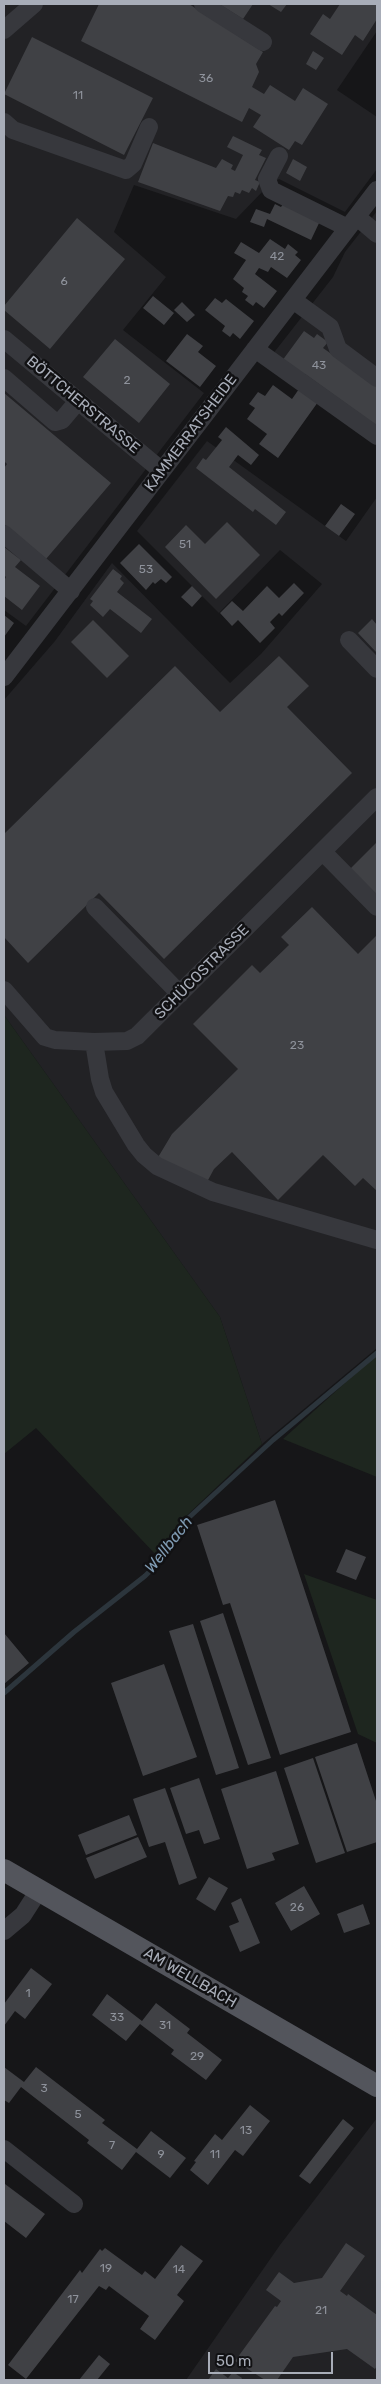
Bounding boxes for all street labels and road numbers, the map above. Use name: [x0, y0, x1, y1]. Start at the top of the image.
street label: BÖTTCHERSTRASSE: [23, 352, 143, 458]
street label: KAMMERRATSHEIDE: [141, 371, 241, 495]
street label: SCHÜCOSTRASSE: [151, 921, 253, 1023]
street label: AM WELLBACH: [140, 1944, 240, 2012]

